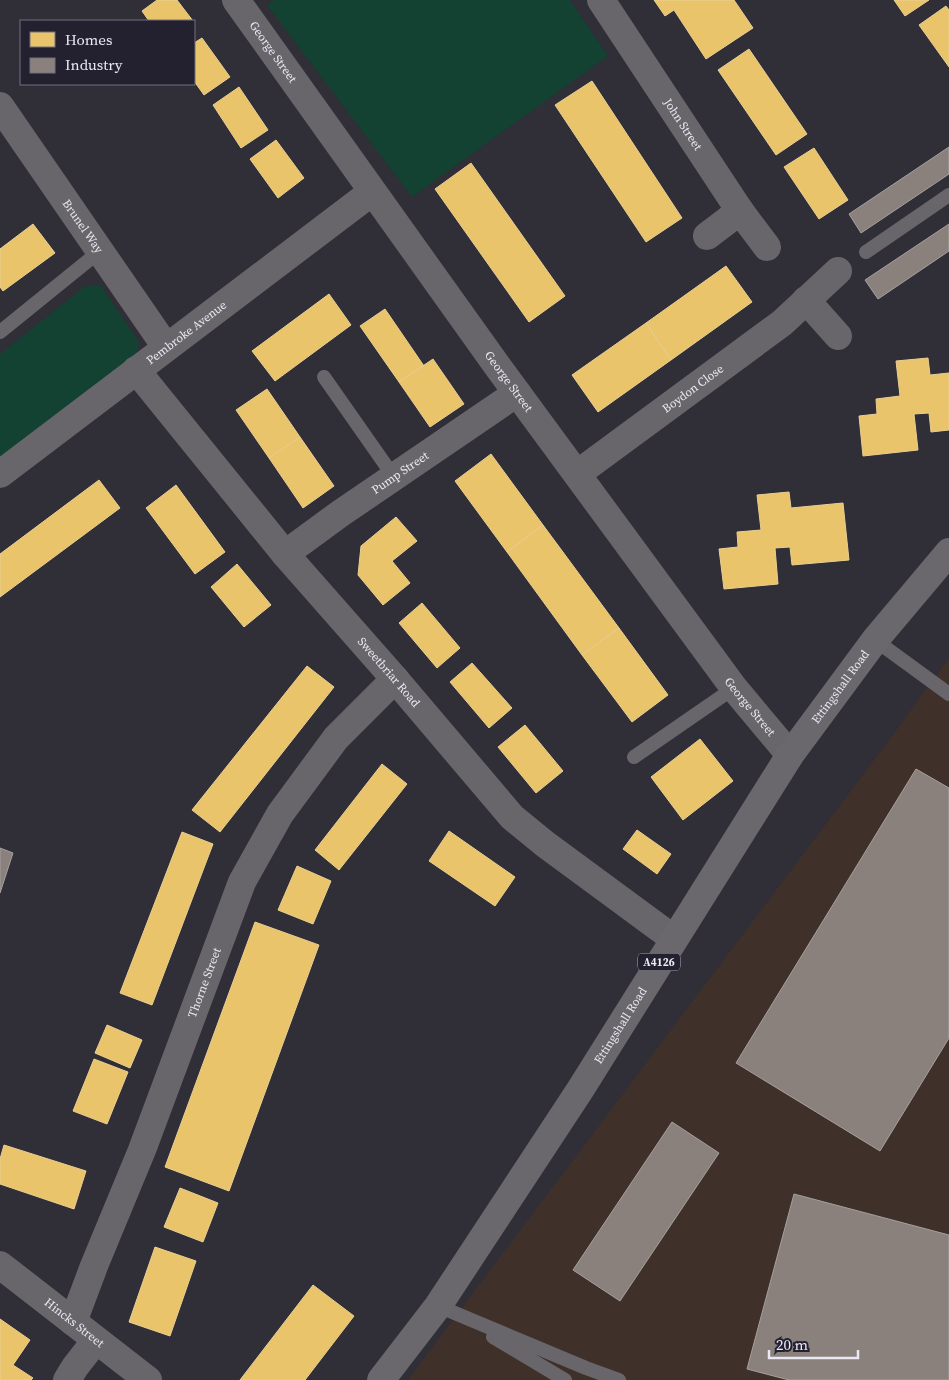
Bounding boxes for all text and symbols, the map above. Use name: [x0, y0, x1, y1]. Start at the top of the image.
street label: George Street: [246, 18, 301, 86]
legend: [20, 20, 195, 85]
text: Homes: [65, 29, 112, 50]
text: Industry: [65, 54, 123, 75]
street label: John Street: [659, 95, 706, 154]
street label: Brunel Way: [59, 196, 107, 257]
street label: Pembroke Avenue: [143, 297, 230, 368]
street label: George Street: [481, 348, 537, 415]
street label: Boydon Close: [659, 361, 727, 417]
street label: Pump Street: [369, 448, 432, 498]
street label: Sweetbriar Road: [354, 634, 424, 711]
street label: Ettingshall Road: [808, 647, 873, 727]
street label: George Street: [721, 674, 779, 740]
street label: Thorne Street: [184, 945, 225, 1020]
road number: A4126: [638, 954, 680, 970]
street label: Ettingshall Road: [590, 984, 651, 1067]
street label: Hincks Street: [41, 1294, 107, 1351]
scale bar: [769, 1328, 858, 1360]
text: 20 m: [776, 1334, 808, 1355]

